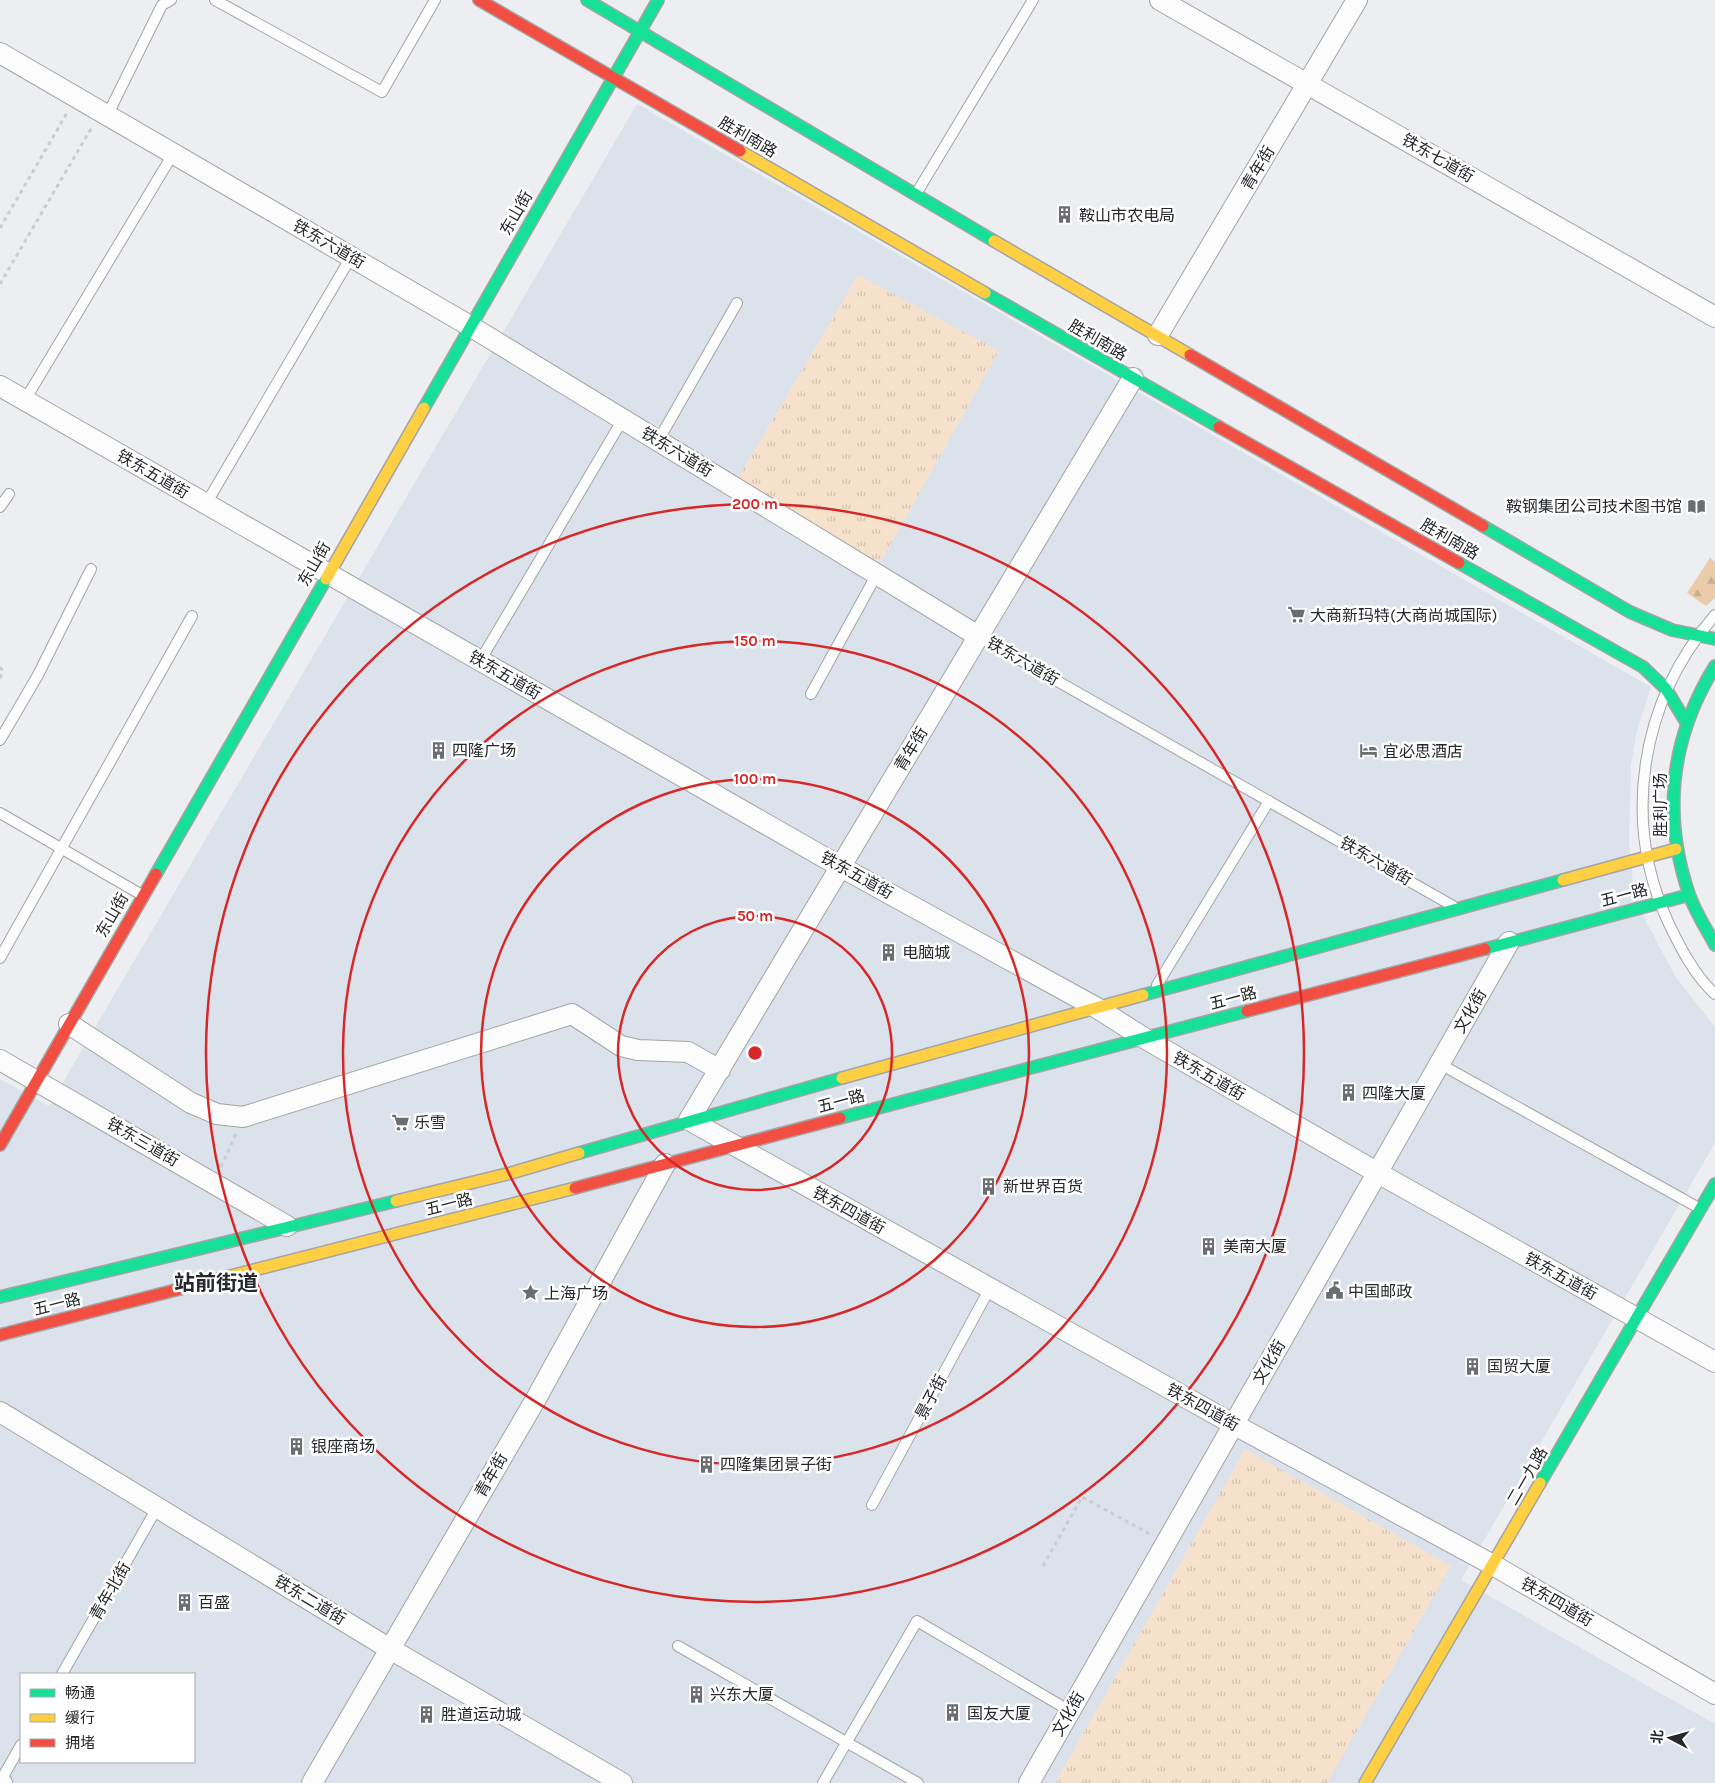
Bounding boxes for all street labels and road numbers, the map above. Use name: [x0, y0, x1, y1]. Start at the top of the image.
street label: 胜利南路: [716, 113, 780, 161]
street label: 铁东七道街: [1399, 130, 1477, 186]
street label: 青年街: [1237, 143, 1279, 193]
street label: 东山街: [496, 187, 536, 239]
street label: 铁东六道街: [290, 216, 368, 272]
street label: 胜利南路: [1066, 316, 1130, 364]
street label: 铁东六道街: [638, 423, 716, 481]
street label: 铁东五道街: [114, 446, 192, 502]
street label: 胜利南路: [1418, 515, 1482, 563]
street label: 东山街: [294, 538, 334, 590]
street label: 铁东六道街: [984, 633, 1062, 689]
street label: 铁东五道街: [466, 647, 544, 703]
street label: 青年街: [890, 724, 932, 774]
street label: 胜利广场: [1651, 773, 1670, 837]
street label: 铁东六道街: [1337, 833, 1415, 889]
street label: 铁东五道街: [817, 847, 897, 903]
street label: 五一路: [1598, 880, 1650, 910]
street label: 东山街: [92, 889, 132, 941]
street label: 五一路: [1207, 983, 1259, 1013]
street label: 文化街: [1450, 985, 1490, 1037]
street label: 铁东五道街: [1170, 1048, 1248, 1104]
street label: 五一路: [815, 1086, 867, 1116]
street label: 铁东三道街: [104, 1114, 182, 1170]
street label: 铁东四道街: [809, 1182, 889, 1238]
street label: 五一路: [423, 1189, 475, 1219]
street label: 铁东五道街: [1521, 1248, 1601, 1304]
street label: 五一路: [31, 1289, 83, 1319]
street label: 文化街: [1249, 1336, 1289, 1388]
street label: 景子街: [911, 1371, 951, 1423]
street label: 铁东四道街: [1163, 1379, 1243, 1435]
street label: 二一九路: [1503, 1444, 1551, 1508]
street label: 青年街: [471, 1449, 511, 1501]
street label: 青年北街: [86, 1559, 134, 1623]
street label: 铁东二道街: [271, 1571, 349, 1629]
street label: 铁东四道街: [1518, 1574, 1596, 1630]
street label: 文化街: [1048, 1688, 1088, 1740]

